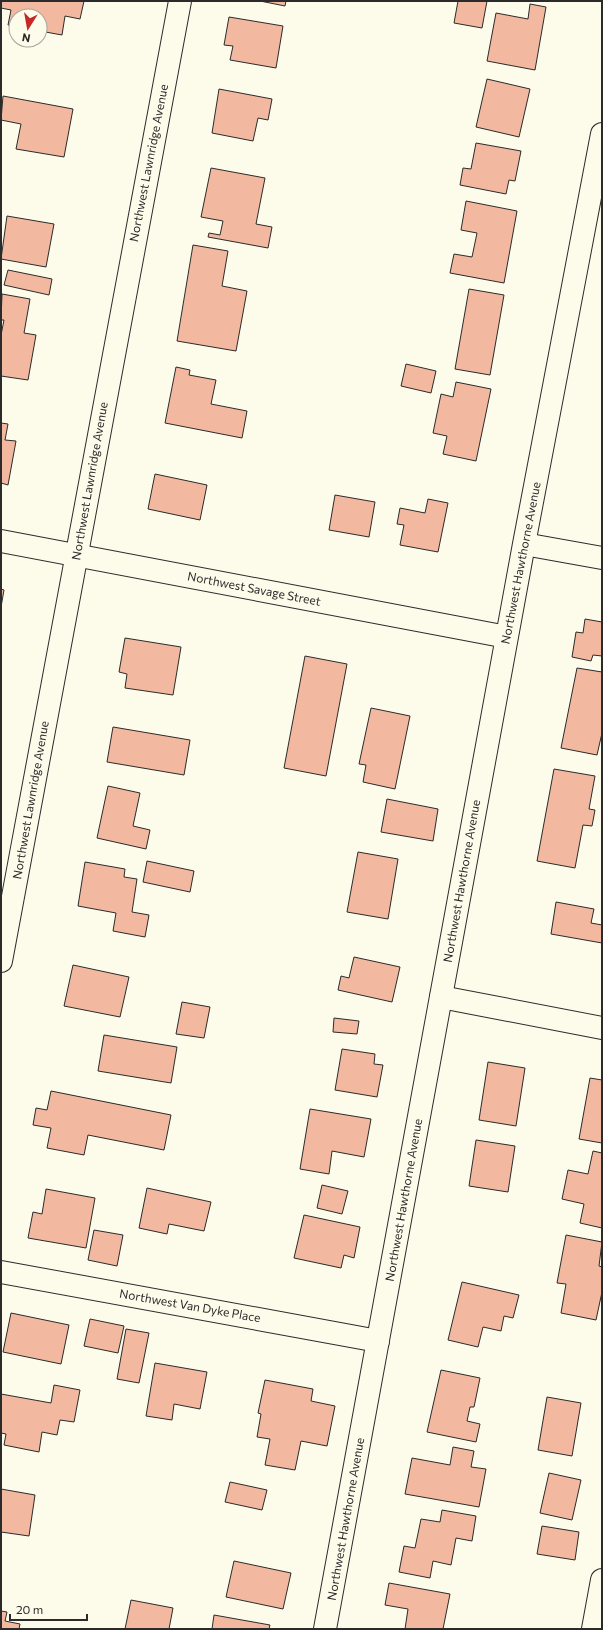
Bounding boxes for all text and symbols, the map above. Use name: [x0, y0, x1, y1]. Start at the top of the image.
north arrow: [8, 8, 48, 48]
text: N: [21, 31, 31, 45]
street label: Northwest Lawnridge Avenue: [126, 83, 170, 243]
street label: Northwest Lawnridge Avenue: [68, 401, 110, 561]
street label: Northwest Hawthorne Avenue: [497, 480, 543, 645]
street label: Northwest Savage Street: [186, 568, 322, 608]
street label: Northwest Lawnridge Avenue: [9, 720, 51, 880]
street label: Northwest Hawthorne Avenue: [440, 798, 482, 963]
street label: Northwest Hawthorne Avenue: [382, 1117, 424, 1282]
street label: Northwest Van Dyke Place: [118, 1286, 262, 1324]
street label: Northwest Hawthorne Avenue: [324, 1436, 366, 1601]
scale bar: [10, 1596, 87, 1622]
text: 20 m: [16, 1602, 43, 1616]

